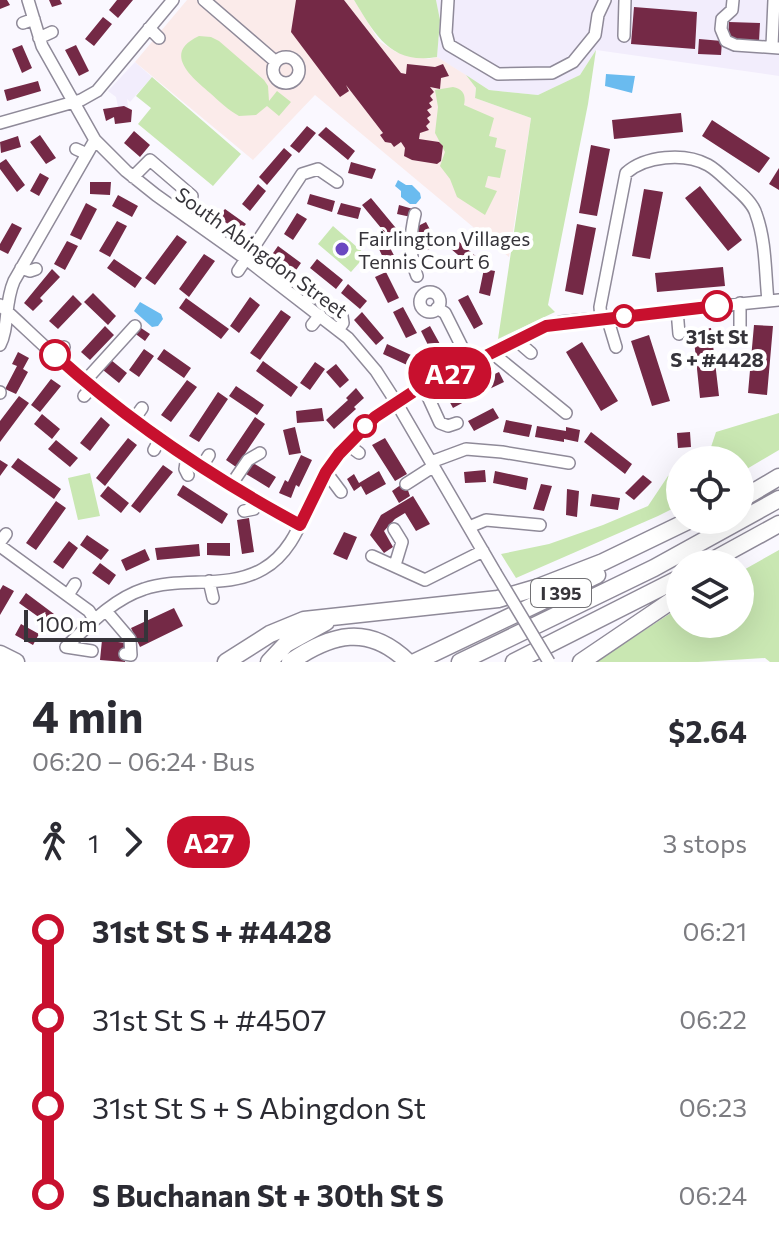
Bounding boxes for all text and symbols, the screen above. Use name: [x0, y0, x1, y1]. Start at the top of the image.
street label: South Abingdon Street: [171, 182, 353, 322]
place label: Fairlington Villages Tennis Court 6: [358, 226, 530, 273]
marker: Fairlington Villages Tennis Court 6: [333, 240, 351, 258]
marker: 31st St S + #4428: [702, 291, 732, 321]
unlabelled marker: [613, 305, 635, 327]
place label: 31st St S + #4428: [670, 324, 764, 371]
unlabelled marker: [40, 340, 70, 370]
line badge: A27: [404, 347, 496, 399]
text: A27: [424, 356, 476, 390]
unlabelled marker: [354, 415, 376, 437]
map controls: [666, 446, 754, 638]
button: locate: [666, 446, 754, 534]
button: layers: [666, 550, 754, 638]
road number: I 395: [531, 579, 591, 607]
scale bar: [24, 606, 148, 642]
text: 100 m: [36, 610, 98, 637]
text: 4 min: [32, 688, 144, 742]
text: $2.64: [668, 712, 747, 749]
text: 06:20 – 06:24 · Bus: [32, 745, 255, 776]
icon: walk: [32, 820, 76, 864]
icon: forward: [111, 820, 155, 864]
text: A27: [183, 825, 234, 859]
text: 1: [88, 827, 99, 858]
text: 3 stops: [662, 827, 747, 858]
text: 31st St S + #4428: [92, 912, 332, 949]
text: 06:21: [683, 915, 747, 946]
text: 31st St S + #4507: [92, 1000, 327, 1037]
text: 06:22: [679, 1003, 747, 1034]
text: 31st St S + S Abingdon St: [92, 1088, 426, 1125]
text: 06:23: [679, 1091, 747, 1122]
text: S Buchanan St + 30th St S: [92, 1176, 444, 1213]
text: 06:24: [679, 1179, 747, 1210]

